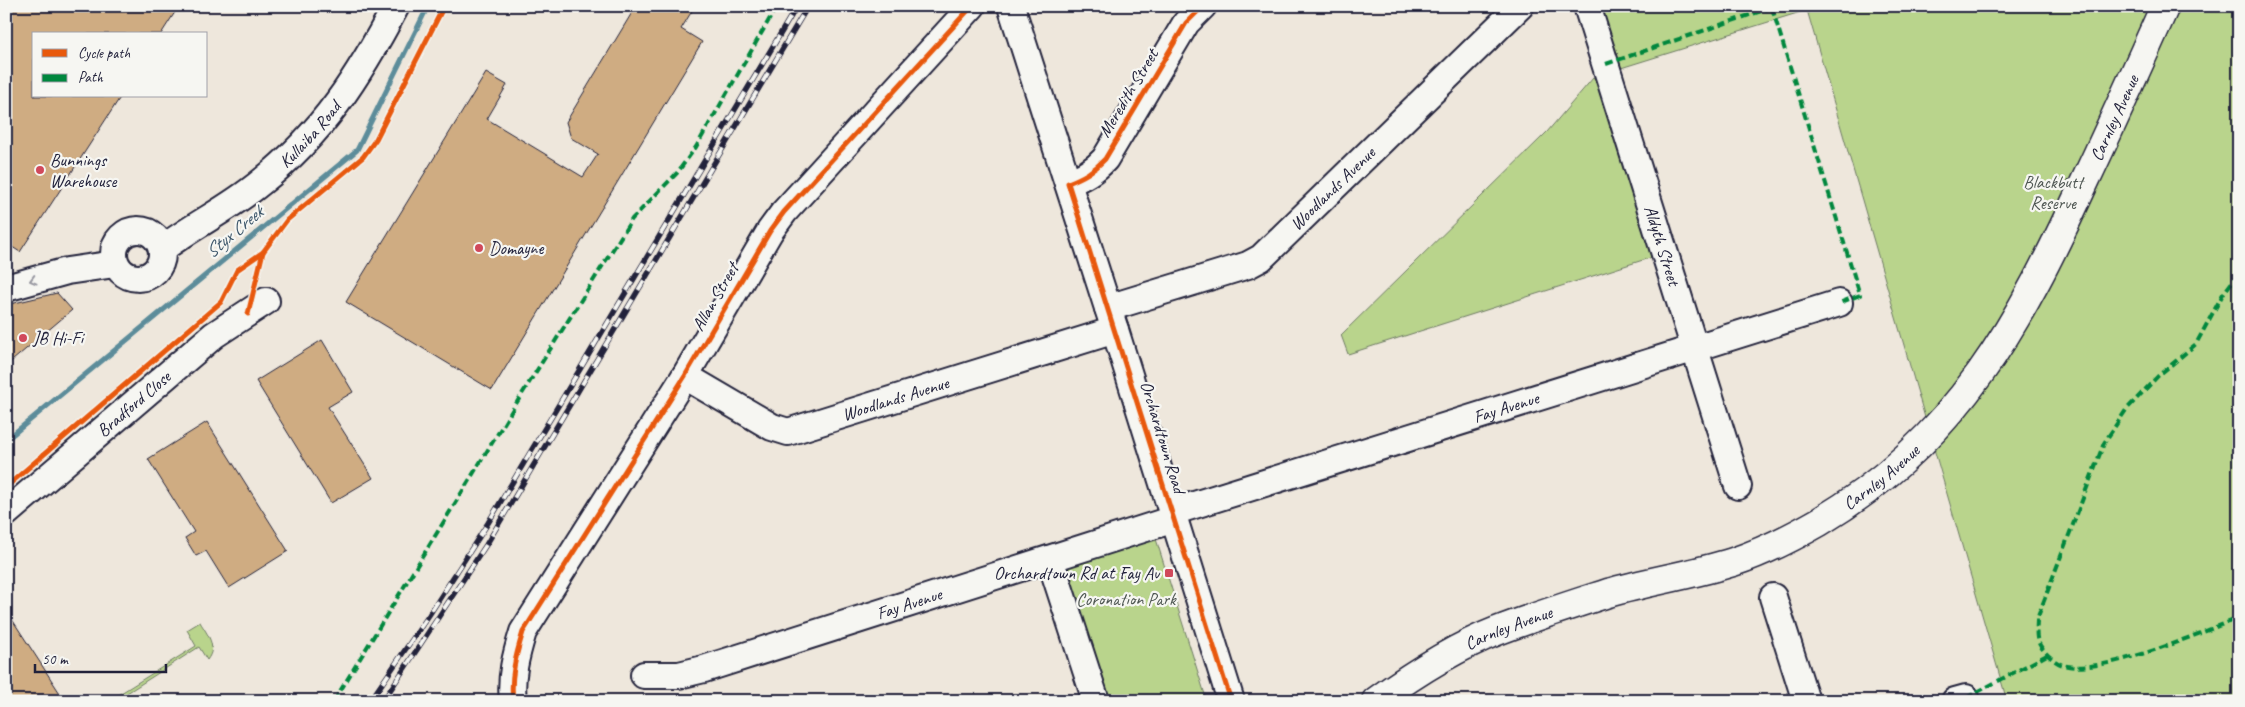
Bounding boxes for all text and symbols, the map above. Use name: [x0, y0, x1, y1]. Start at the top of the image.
legend: [32, 32, 208, 98]
street label: Meredith Street: [1093, 43, 1164, 141]
text: Cycle path: [78, 44, 130, 63]
text: Path: [78, 68, 104, 87]
street label: Carnley Avenue: [2085, 71, 2144, 164]
street label: Kullaiba Road: [275, 95, 347, 172]
street label: Woodlands Avenue: [1285, 141, 1381, 235]
place label: Bunnings Warehouse: [50, 149, 117, 192]
marker: Bunnings Warehouse: [34, 164, 46, 176]
park label: Blackbutt Reserve: [2023, 171, 2086, 214]
water label: Styx Creek: [200, 199, 270, 263]
street label: Aldyth Street: [1639, 203, 1686, 290]
place label: Domayne: [489, 237, 544, 259]
marker: Domayne: [473, 242, 485, 254]
street label: Allan Street: [687, 257, 745, 335]
one-way arrow: [30, 275, 38, 285]
place label: JB Hi-Fi: [32, 327, 86, 349]
marker: JB Hi-Fi: [17, 332, 29, 344]
street label: Bradford Close: [92, 365, 176, 441]
street label: Woodlands Avenue: [839, 371, 952, 425]
street label: Orchardtown Road: [1135, 378, 1191, 499]
street label: Fay Avenue: [1471, 386, 1542, 428]
street label: Carnley Avenue: [1839, 439, 1925, 515]
place label: Orchardtown Rd at Fay Av: [994, 562, 1161, 584]
marker: Orchardtown Rd at Fay Av: [1163, 567, 1175, 579]
street label: Fay Avenue: [874, 583, 946, 624]
park label: Coronation Park: [1076, 588, 1177, 610]
street label: Carnley Avenue: [1461, 601, 1556, 655]
scale bar: [35, 642, 166, 674]
text: 50 m: [42, 650, 69, 669]

